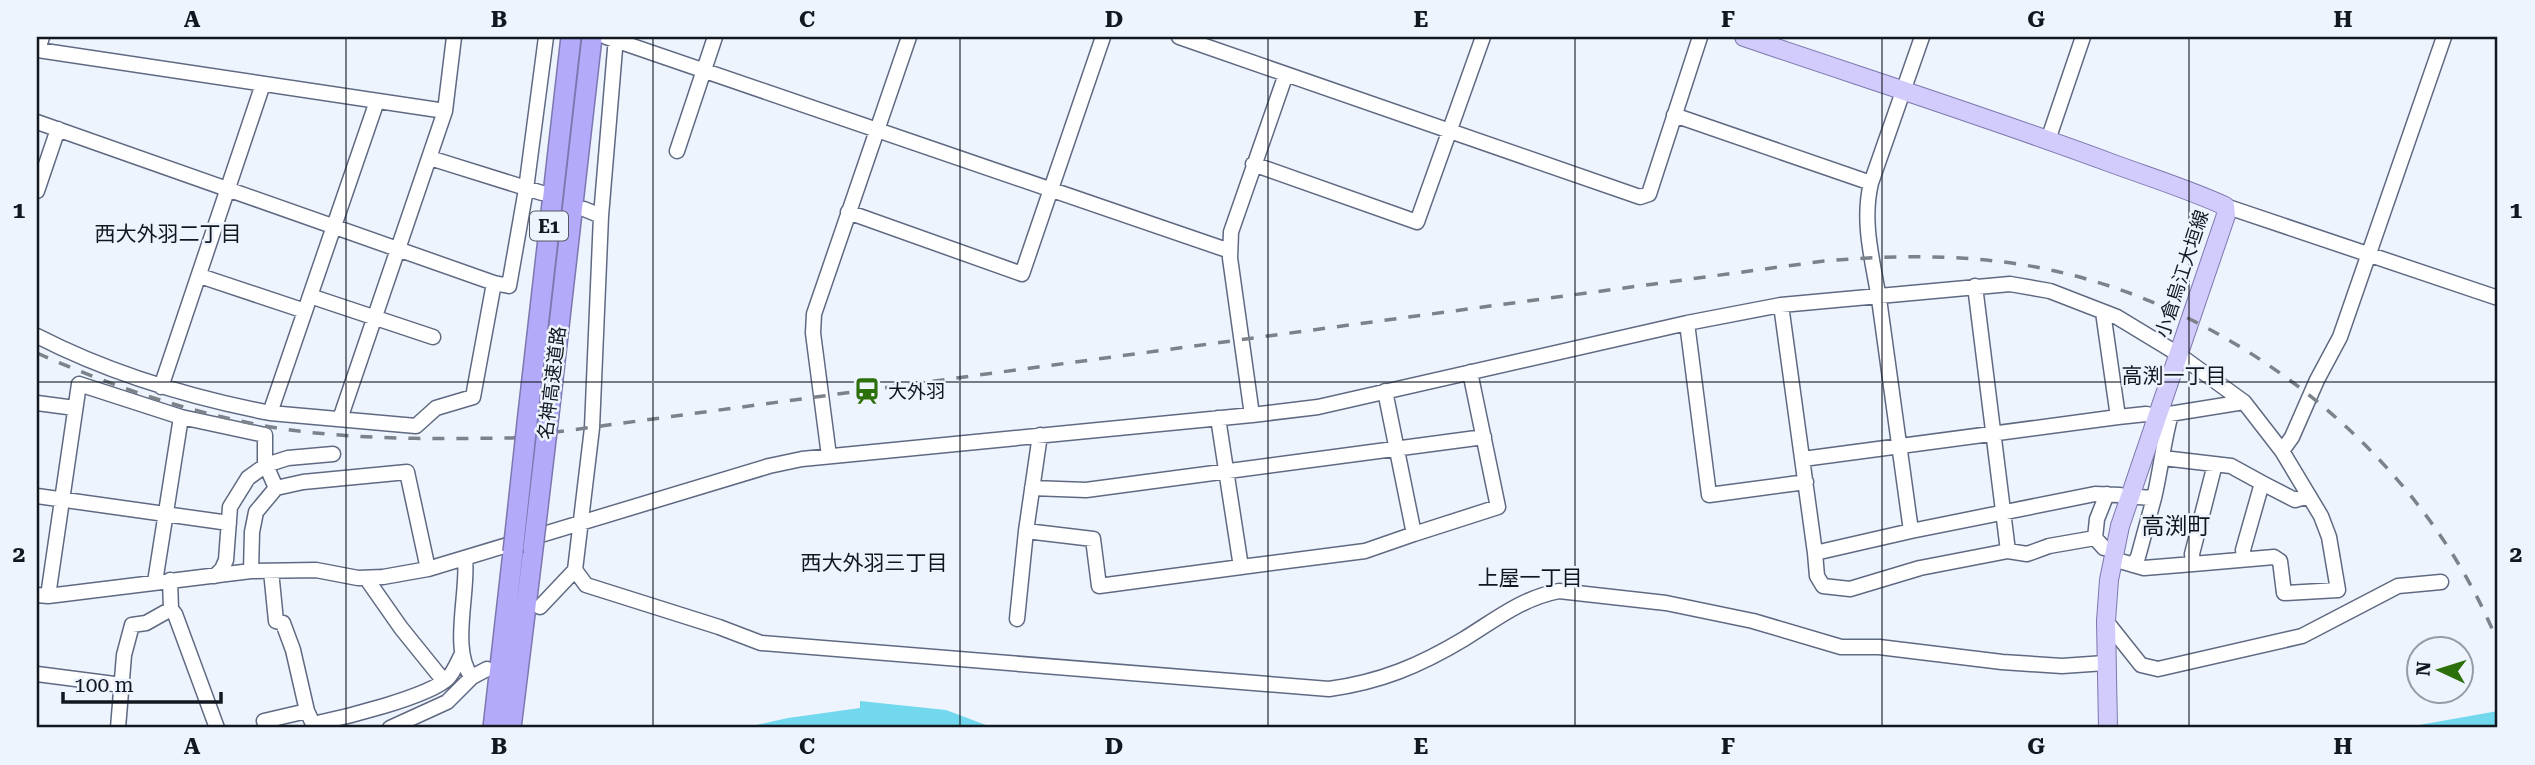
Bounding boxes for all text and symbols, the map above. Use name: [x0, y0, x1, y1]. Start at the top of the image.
text: A: [184, 6, 201, 33]
text: B: [491, 6, 507, 33]
text: C: [799, 6, 815, 33]
text: D: [1105, 6, 1123, 33]
text: E: [1414, 6, 1428, 33]
text: F: [1721, 6, 1735, 33]
text: G: [2027, 6, 2045, 33]
text: H: [2334, 6, 2353, 33]
text: 1: [13, 197, 26, 224]
text: 1: [2510, 197, 2523, 224]
street label: 小倉烏江大垣線: [2151, 207, 2213, 341]
road number: E1: [530, 211, 568, 240]
district label: 西大外羽二丁目: [95, 222, 242, 246]
street label: 名神高速道路: [534, 325, 570, 441]
district label: 高渕一丁目: [2122, 364, 2227, 388]
station icon: 大外羽: [852, 376, 882, 406]
place label: 大外羽: [888, 380, 945, 403]
district label: 高渕町: [2142, 513, 2211, 540]
text: 2: [13, 541, 25, 568]
text: 2: [2510, 541, 2522, 568]
district label: 西大外羽三丁目: [801, 551, 948, 575]
district label: 上屋一丁目: [1478, 566, 1583, 590]
north arrow: [2406, 636, 2476, 706]
scale bar: [63, 660, 220, 704]
text: N: [2412, 660, 2436, 677]
text: 100 m: [74, 673, 134, 697]
text: A: [184, 733, 201, 760]
text: B: [491, 733, 507, 760]
text: C: [799, 733, 815, 760]
text: D: [1105, 733, 1123, 760]
text: E: [1414, 733, 1428, 760]
text: F: [1721, 733, 1735, 760]
text: G: [2027, 733, 2045, 760]
text: H: [2334, 733, 2353, 760]

